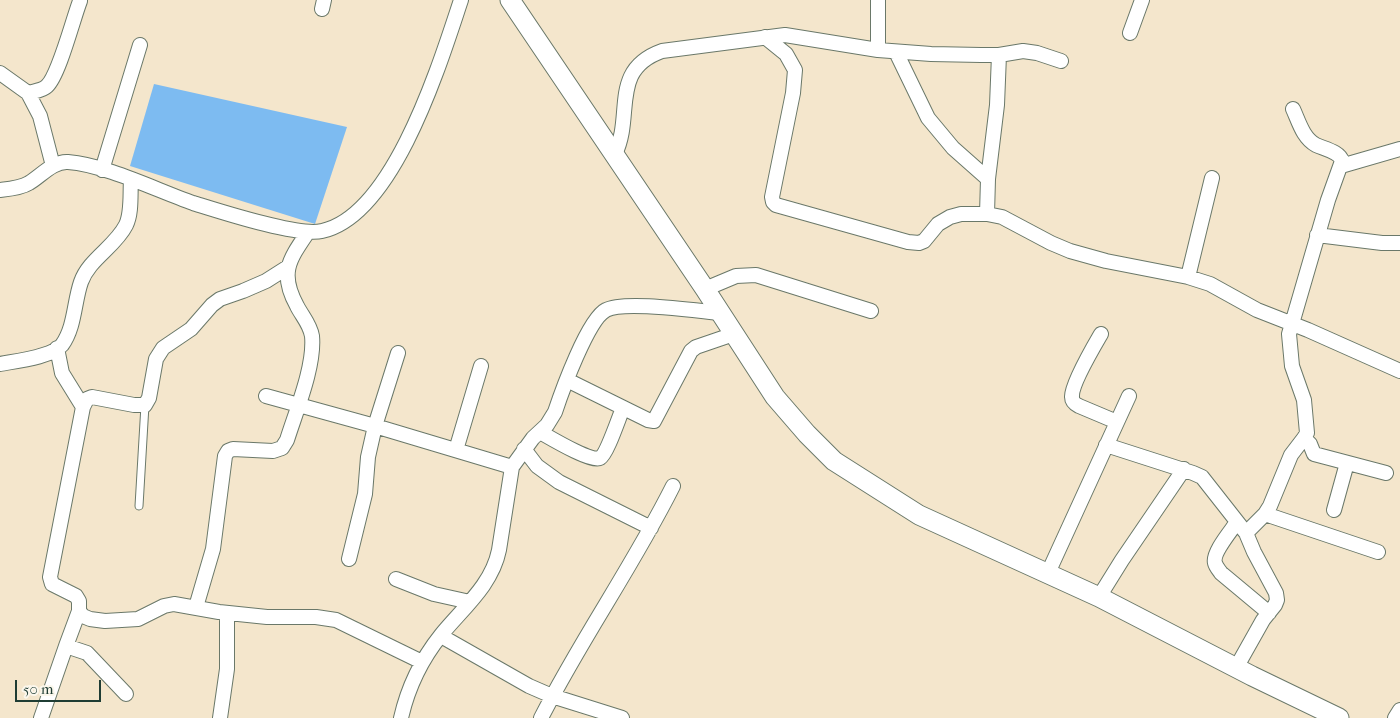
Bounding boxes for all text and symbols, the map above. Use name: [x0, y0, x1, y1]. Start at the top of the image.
scale bar: [18, 670, 104, 702]
text: 50 m: [23, 680, 53, 698]

